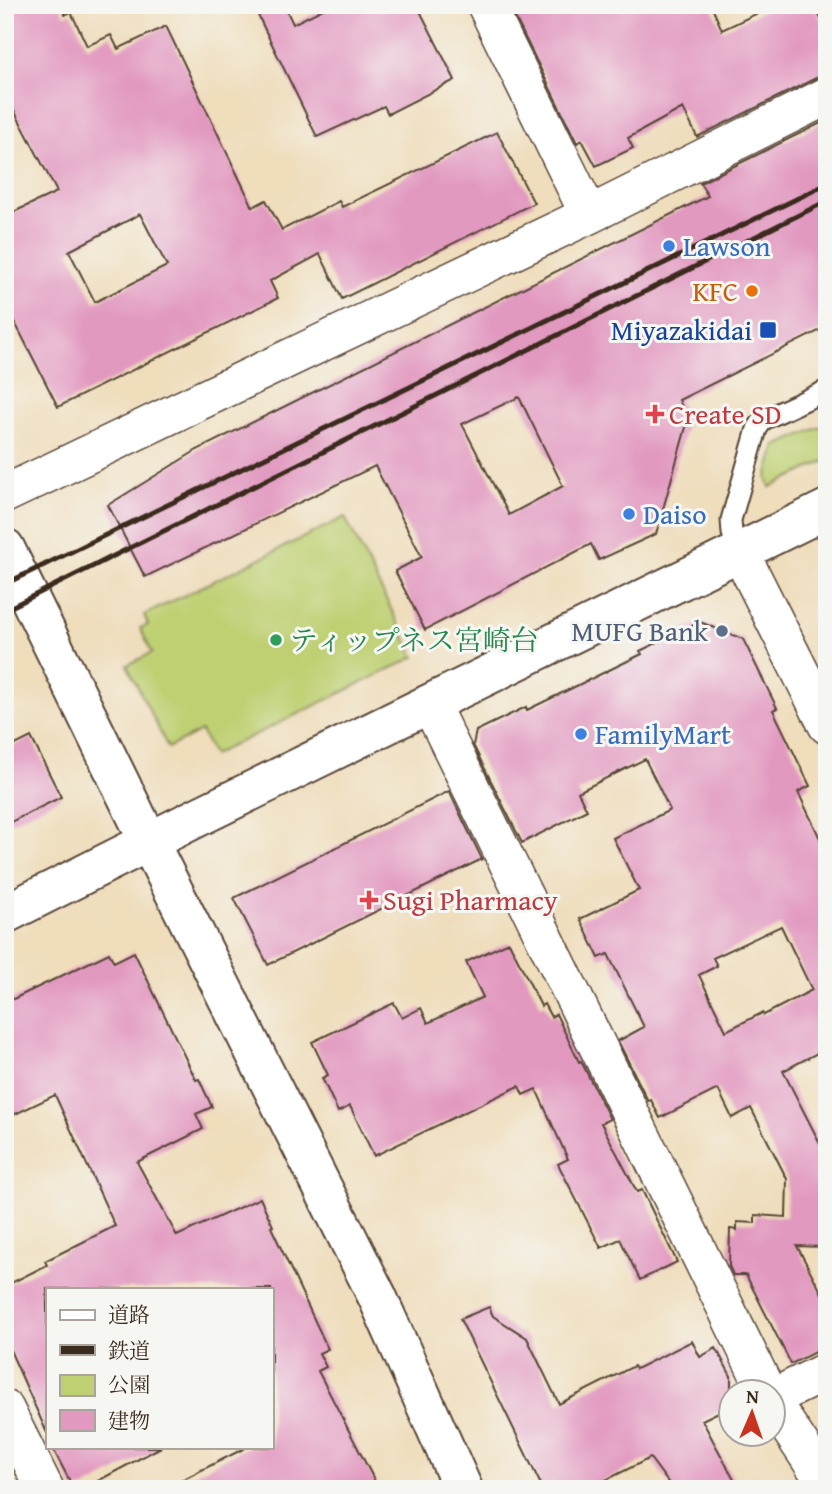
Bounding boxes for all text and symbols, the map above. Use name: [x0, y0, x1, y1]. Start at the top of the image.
place label: Lawson: [683, 225, 771, 266]
marker: Lawson: [661, 238, 677, 254]
place label: KFC: [693, 270, 738, 311]
marker: KFC: [744, 283, 760, 299]
place label: Miyazakidai: [611, 309, 752, 350]
marker: Miyazakidai: [758, 320, 778, 340]
place label: Create SD: [669, 393, 782, 434]
marker: Create SD: [647, 406, 663, 422]
place label: Daiso: [643, 493, 707, 534]
marker: Daiso: [621, 506, 637, 522]
place label: MUFG Bank: [571, 610, 709, 651]
place label: ティップネス宮崎台: [290, 619, 539, 660]
marker: MUFG Bank: [714, 623, 730, 639]
marker: ティップネス宮崎台: [268, 632, 284, 648]
place label: FamilyMart: [595, 713, 731, 754]
marker: FamilyMart: [573, 726, 589, 742]
place label: Sugi Pharmacy: [383, 879, 558, 920]
marker: Sugi Pharmacy: [361, 892, 377, 908]
legend: [46, 1288, 273, 1448]
text: 道路: [108, 1299, 150, 1330]
text: 鉄道: [108, 1335, 150, 1366]
text: 公園: [108, 1369, 150, 1400]
north arrow: [716, 1378, 786, 1448]
text: N: [746, 1382, 760, 1410]
text: 建物: [108, 1405, 150, 1436]

